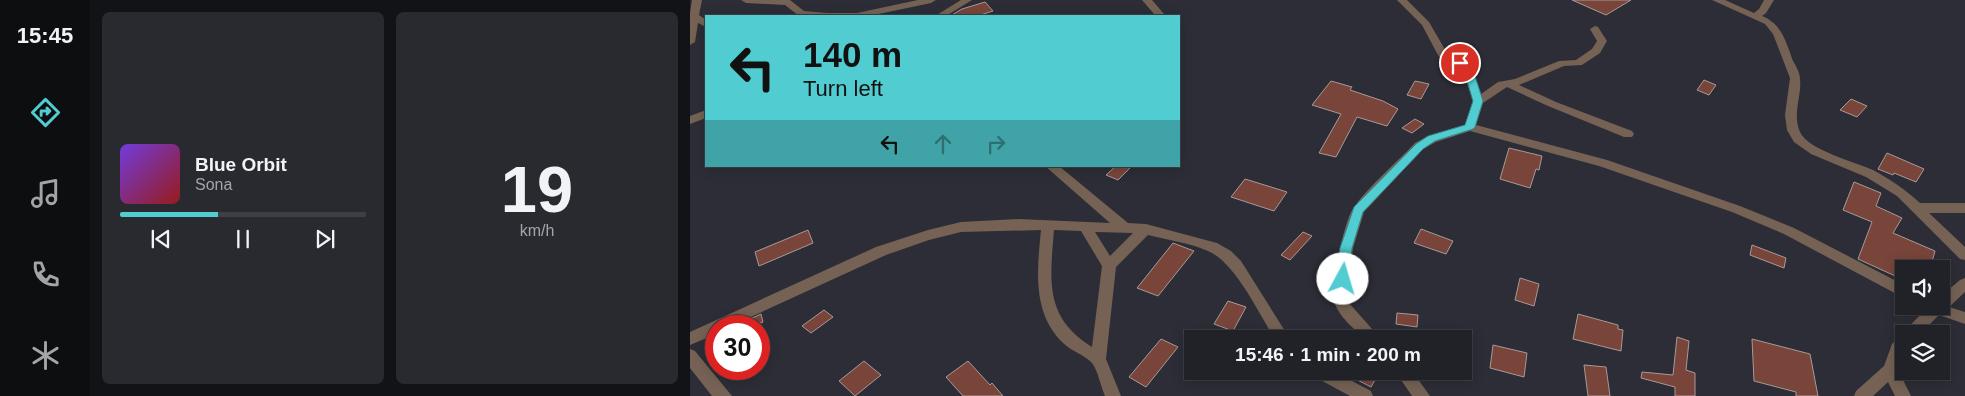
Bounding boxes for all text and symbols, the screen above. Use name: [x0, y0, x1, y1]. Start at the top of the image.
text: 15:45: [17, 23, 73, 48]
icon: left: [720, 35, 785, 100]
text: 140 m: [803, 35, 902, 74]
pin: [1439, 42, 1481, 84]
icon: arrive: [1446, 49, 1474, 77]
text: Turn left: [803, 76, 883, 101]
icon: directions: [28, 95, 63, 130]
icon: left: [876, 130, 904, 158]
icon: ahead: [929, 130, 957, 158]
icon: right: [982, 130, 1010, 158]
text: 19: [501, 153, 573, 226]
text: Blue Orbit: [195, 154, 287, 175]
icon: music: [28, 176, 63, 211]
text: Sona: [195, 176, 232, 193]
text: km/h: [520, 222, 554, 239]
icon: previous: [147, 225, 175, 253]
icon: pause: [229, 225, 257, 253]
icon: next: [311, 225, 339, 253]
position arrow: [1316, 252, 1368, 304]
icon: phone: [28, 257, 63, 292]
map controls: [1895, 260, 1950, 380]
button: sound: [1895, 260, 1950, 315]
speed limit sign: 30: [705, 315, 770, 380]
button: layers: [1895, 325, 1950, 380]
icon: climate: [28, 338, 63, 373]
text: 15:46 · 1 min · 200 m: [1235, 344, 1421, 365]

